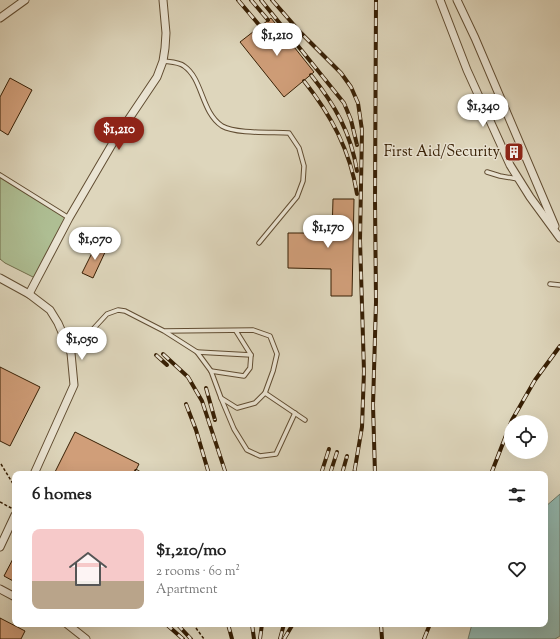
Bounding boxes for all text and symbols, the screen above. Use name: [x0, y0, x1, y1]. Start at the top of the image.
pin: $1,210: [244, 23, 310, 57]
text: $1,210: [261, 27, 293, 45]
pin: $1,340: [450, 94, 516, 128]
text: $1,340: [466, 98, 500, 116]
pin: $1,210: [86, 117, 152, 151]
text: $1,210: [103, 121, 135, 139]
building icon: First Aid/Security: [503, 141, 525, 163]
place label: First Aid/Security: [384, 142, 501, 163]
pin: $1,170: [295, 215, 361, 249]
text: $1,170: [312, 219, 344, 237]
pin: $1,070: [62, 227, 128, 261]
text: $1,070: [78, 231, 112, 249]
pin: $1,050: [49, 327, 115, 361]
text: $1,050: [66, 331, 98, 349]
map controls: [504, 415, 548, 459]
button: locate: [504, 415, 548, 459]
text: 6 homes: [32, 483, 92, 507]
icon: filters: [506, 484, 528, 506]
text: $1,210/mo: [156, 539, 226, 563]
icon: home: [64, 545, 112, 593]
icon: heart: [506, 558, 528, 580]
text: 2 rooms · 60 m²: [156, 563, 240, 581]
text: Apartment: [156, 581, 217, 599]

